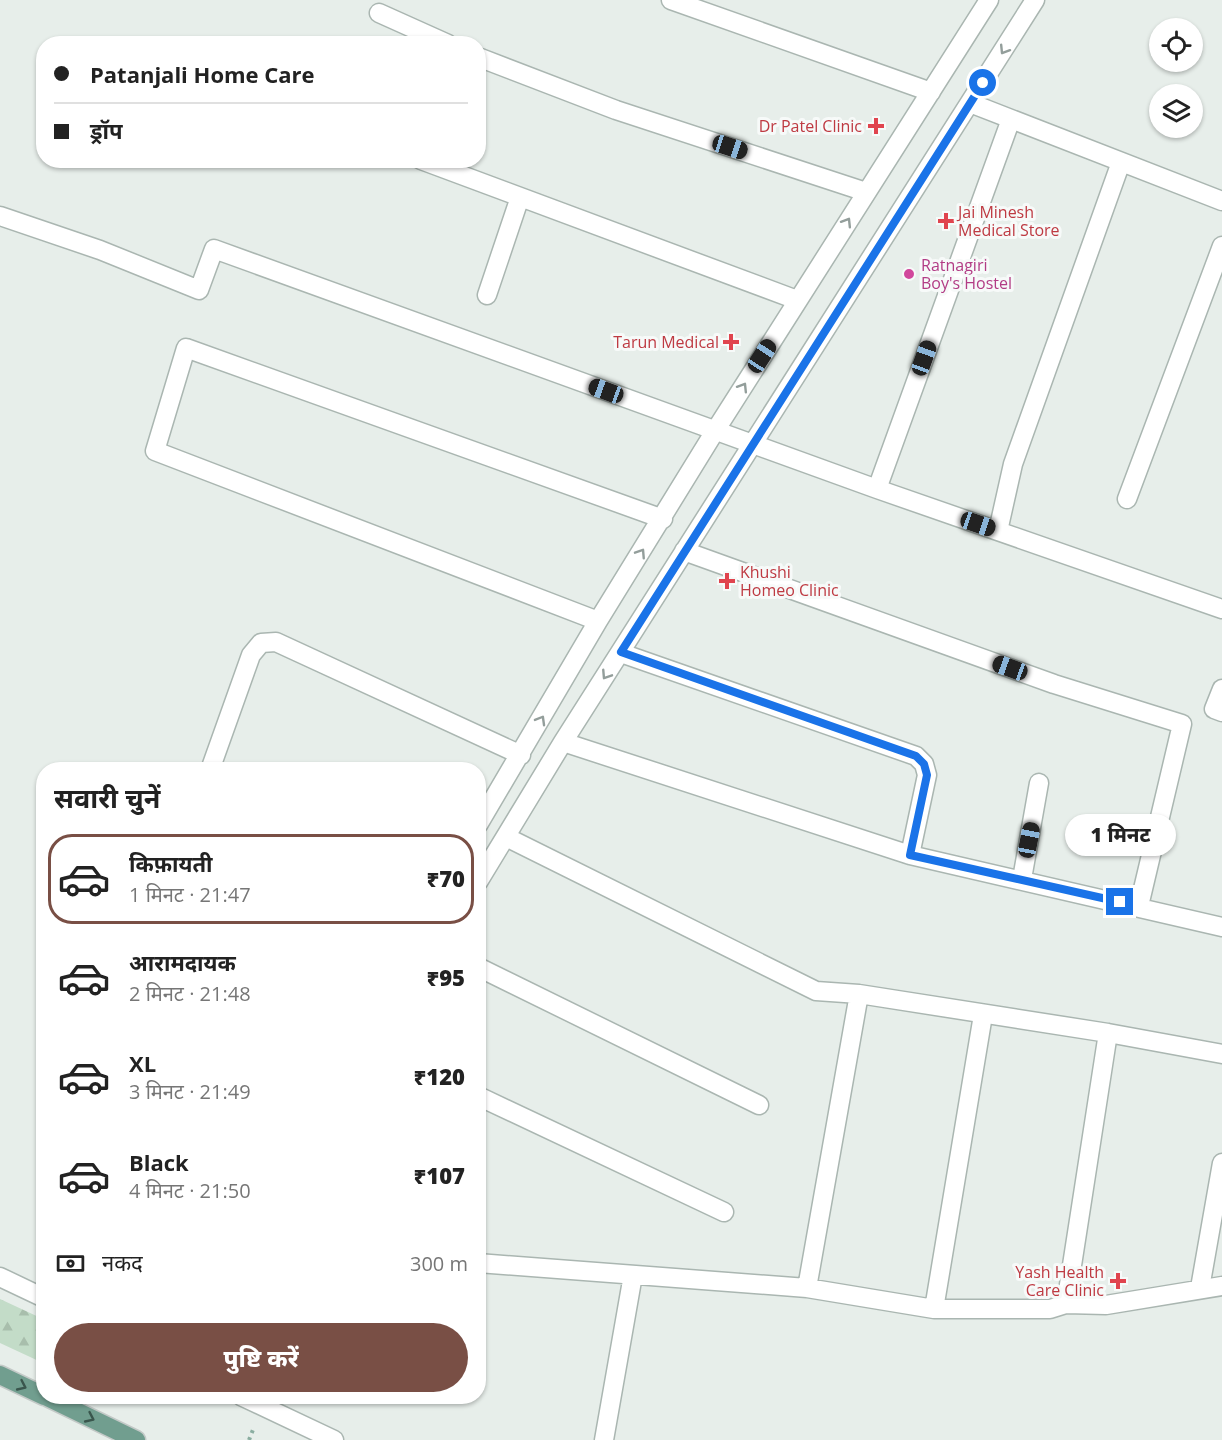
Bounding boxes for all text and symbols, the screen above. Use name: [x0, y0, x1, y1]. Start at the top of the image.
map controls: [1149, 18, 1203, 138]
button: locate: [1149, 18, 1203, 72]
one-way arrow: [999, 44, 1011, 54]
text: Patanjali Home Care: [90, 59, 315, 89]
route start: [969, 69, 996, 96]
button: layers: [1149, 84, 1203, 138]
text: ड्रॉप: [90, 115, 123, 145]
place label: Dr Patel Clinic: [759, 115, 862, 137]
marker: Dr Patel Clinic: [867, 117, 885, 135]
car: [710, 133, 750, 161]
place label: Jai Minesh Medical Store: [956, 201, 1060, 241]
marker: Jai Minesh Medical Store: [939, 214, 953, 228]
one-way arrow: [840, 218, 851, 229]
place label: Ratnagiri Boy's Hostel: [921, 254, 1012, 294]
marker: Ratnagiri Boy's Hostel: [902, 267, 916, 281]
place label: Tarun Medical: [613, 331, 719, 353]
marker: Tarun Medical: [724, 335, 738, 349]
car: [745, 336, 779, 376]
car: [909, 338, 939, 378]
car: [586, 376, 626, 406]
one-way arrow: [735, 383, 747, 393]
car: [958, 510, 998, 538]
one-way arrow: [634, 549, 645, 560]
place label: Khushi Homeo Clinic: [740, 561, 839, 601]
marker: Khushi Homeo Clinic: [718, 572, 736, 590]
car: [990, 653, 1030, 683]
one-way arrow: [602, 669, 614, 679]
one-way arrow: [533, 716, 545, 726]
text: सवारी चुनें: [54, 779, 160, 816]
callout: 1 मिनट: [1064, 815, 1176, 857]
car: [1017, 821, 1041, 859]
text: 1 मिनट: [1091, 821, 1150, 848]
text: किफ़ायती: [129, 848, 213, 878]
icon: car: [57, 852, 111, 906]
text: ₹70: [427, 863, 465, 893]
text: 1 मिनट · 21:47: [129, 881, 251, 908]
route end: [1106, 888, 1133, 915]
text: आरामदायक: [129, 947, 236, 977]
icon: car: [57, 951, 111, 1005]
text: ₹95: [427, 962, 465, 992]
text: 2 मिनट · 21:48: [129, 980, 251, 1007]
text: XL: [129, 1048, 156, 1078]
icon: car: [57, 1050, 111, 1104]
text: ₹120: [414, 1061, 465, 1091]
text: 3 मिनट · 21:49: [129, 1078, 251, 1105]
text: Black: [129, 1147, 189, 1177]
icon: car: [57, 1149, 111, 1203]
text: ₹107: [414, 1160, 465, 1190]
text: 4 मिनट · 21:50: [129, 1177, 251, 1204]
icon: cash: [54, 1247, 87, 1280]
text: नकद: [102, 1247, 143, 1277]
text: 300 m: [410, 1250, 468, 1277]
place label: Yash Health Care Clinic: [1015, 1261, 1104, 1301]
marker: Yash Health Care Clinic: [1109, 1272, 1127, 1290]
button: पुष्टि करें: [54, 1323, 468, 1392]
one-way arrow: [15, 1378, 26, 1390]
one-way arrow: [84, 1411, 95, 1423]

